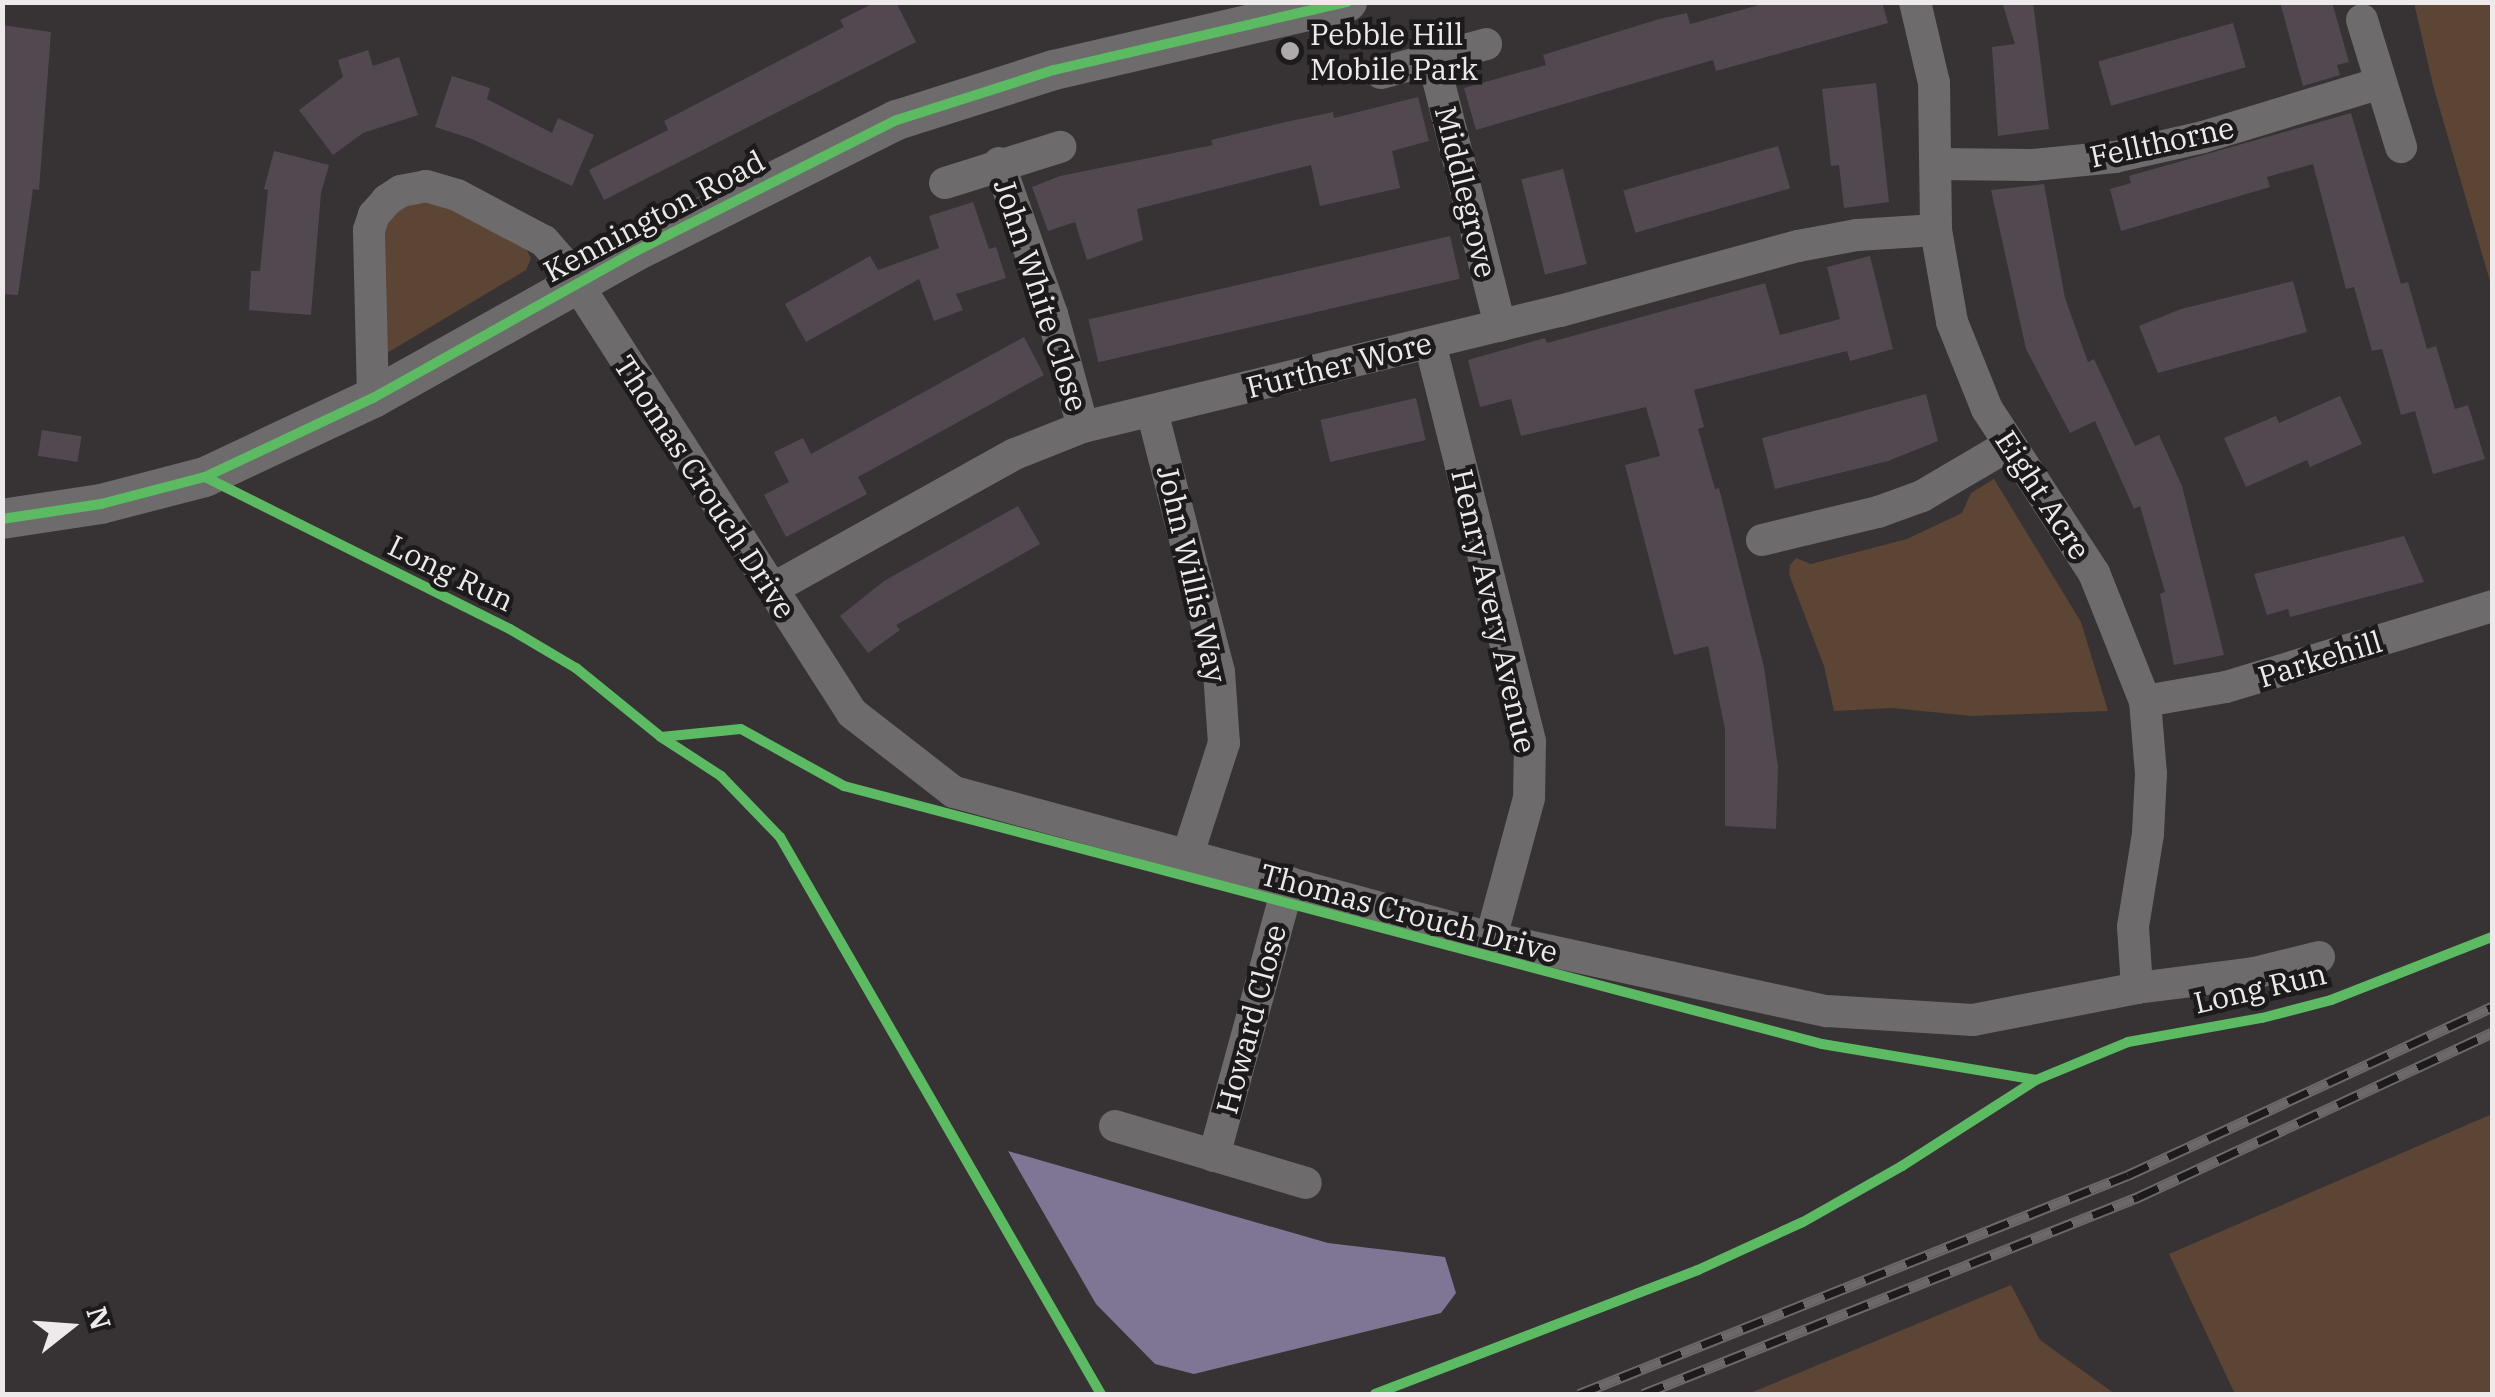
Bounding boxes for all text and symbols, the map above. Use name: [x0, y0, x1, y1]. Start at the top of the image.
place label: Pebble Hill Mobile Park: [1310, 16, 1478, 86]
marker: Pebble Hill Mobile Park: [1279, 40, 1301, 62]
street label: Middlegrove: [1427, 103, 1505, 281]
street label: Fellthorne: [2087, 109, 2237, 175]
street label: Kennington Road: [537, 143, 771, 289]
street label: John White Close: [986, 174, 1096, 416]
street label: Further Wore: [1243, 325, 1435, 405]
street label: Thomas Crouch Drive: [606, 349, 804, 625]
street label: Eight Acre: [1988, 424, 2098, 566]
street label: John Willis Way: [1150, 462, 1234, 686]
street label: Henry Avery Avenue: [1444, 466, 1544, 756]
street label: Long Run: [382, 527, 520, 619]
street label: Parkehill: [2254, 623, 2386, 695]
street label: Thomas Crouch Drive: [1256, 856, 1562, 970]
street label: Howard Close: [1208, 920, 1294, 1118]
street label: Long Run: [2190, 955, 2330, 1021]
north arrow: [20, 1277, 120, 1377]
text: N: [78, 1302, 120, 1334]

